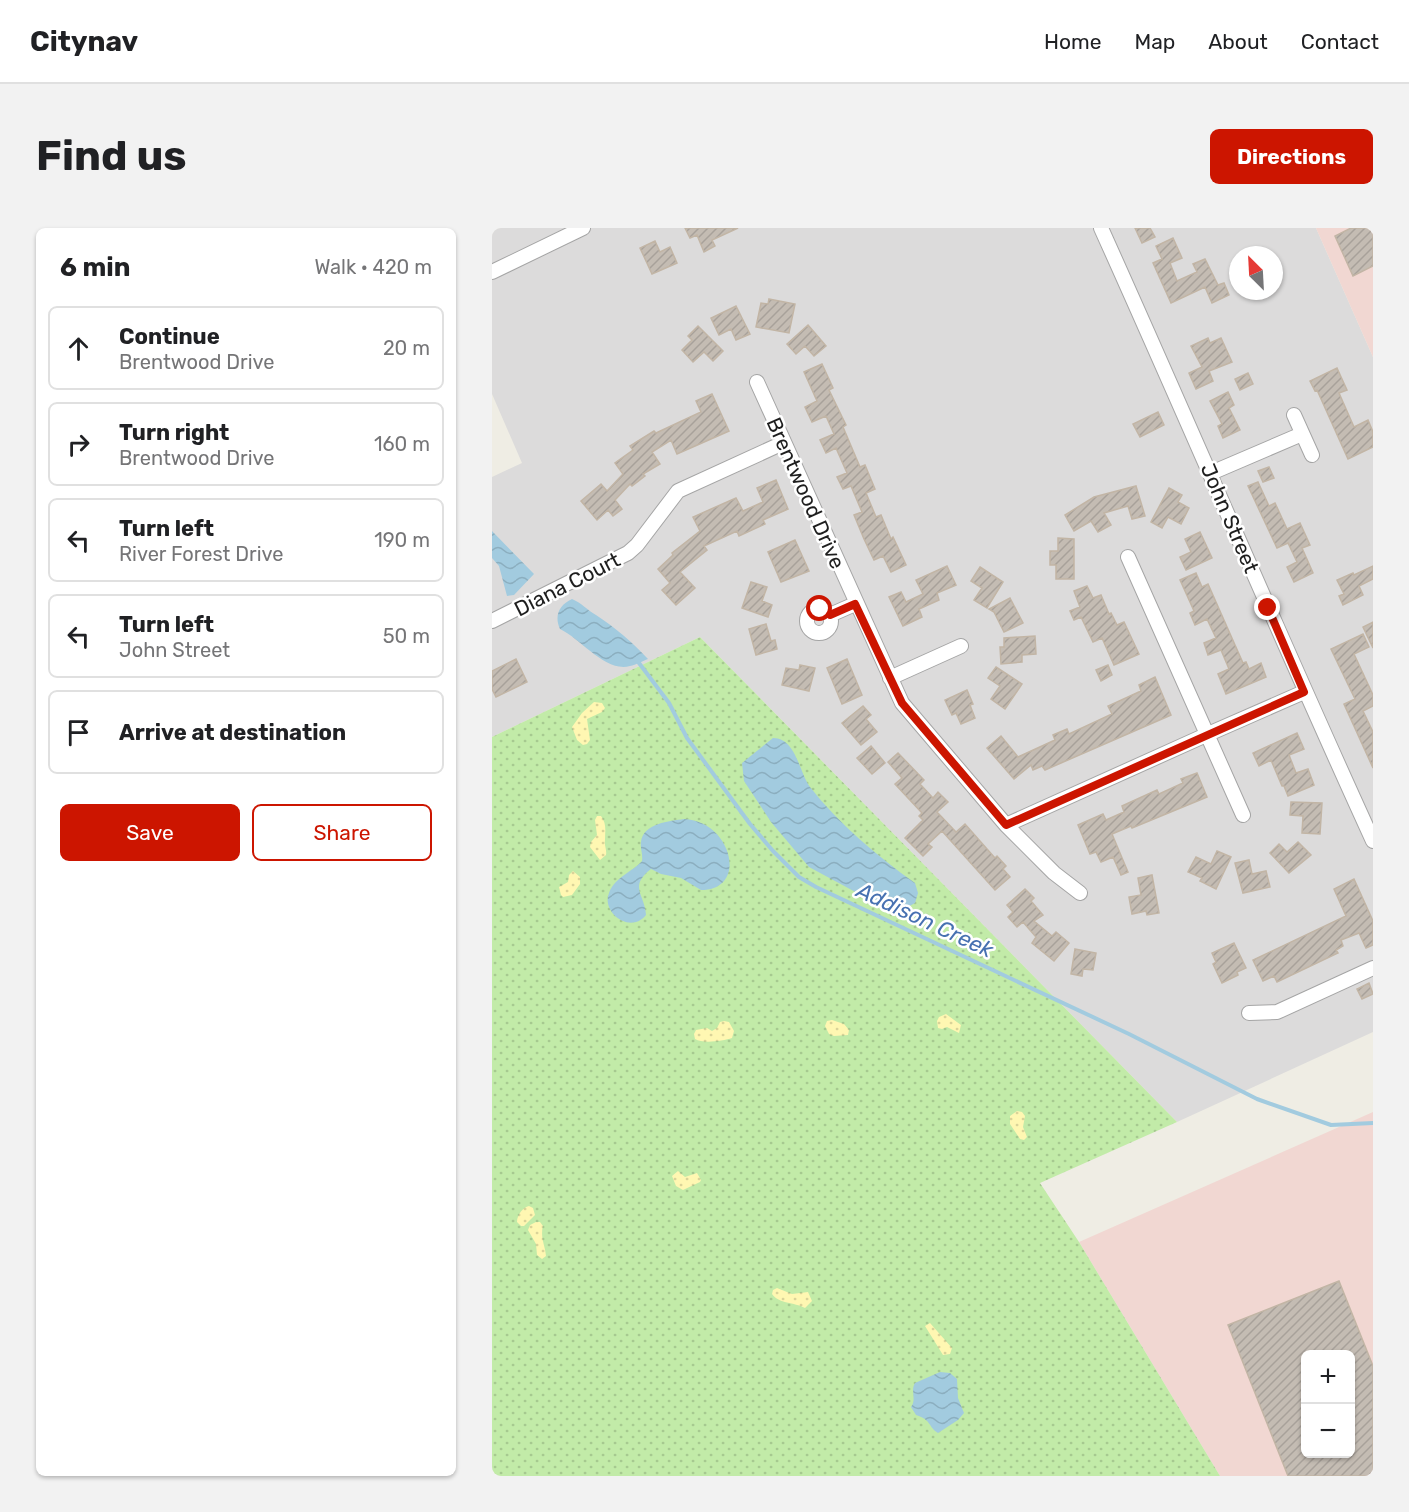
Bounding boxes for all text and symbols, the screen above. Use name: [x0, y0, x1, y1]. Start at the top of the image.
text: Citynav: [30, 25, 138, 58]
text: Home: [1044, 29, 1101, 54]
text: Map: [1134, 29, 1175, 54]
text: About: [1208, 29, 1268, 54]
text: Contact: [1301, 29, 1379, 54]
button: Directions: [1210, 129, 1373, 184]
text: Find us: [36, 131, 187, 181]
north arrow: [1229, 246, 1283, 300]
text: 6 min: [60, 252, 130, 283]
text: Walk · 420 m: [314, 255, 432, 279]
text: Continue: [119, 323, 220, 350]
icon: ahead: [62, 332, 95, 365]
text: 20 m: [383, 336, 430, 360]
text: Brentwood Drive: [119, 350, 274, 374]
street label: Brentwood Drive: [761, 413, 851, 573]
text: Turn right: [119, 419, 229, 446]
icon: right: [62, 428, 95, 461]
text: 160 m: [374, 432, 430, 456]
text: Brentwood Drive: [119, 446, 274, 470]
street label: John Street: [1196, 459, 1264, 577]
text: Turn left: [119, 515, 214, 542]
icon: left: [62, 524, 95, 557]
text: 190 m: [374, 528, 430, 552]
text: River Forest Drive: [119, 542, 283, 566]
street label: Diana Court: [510, 547, 624, 621]
route end: [1254, 594, 1280, 620]
route start: [806, 595, 832, 621]
text: Turn left: [119, 611, 214, 638]
icon: left: [62, 620, 95, 653]
text: 50 m: [383, 624, 430, 648]
text: John Street: [119, 638, 230, 662]
icon: arrive: [62, 716, 95, 749]
text: Arrive at destination: [119, 719, 346, 746]
button: Save: [60, 804, 240, 861]
button: Share: [252, 804, 432, 861]
water label: Addison Creek: [852, 876, 998, 964]
map controls: [1301, 1350, 1355, 1458]
button: +: [1301, 1350, 1355, 1404]
button: −: [1301, 1404, 1355, 1458]

